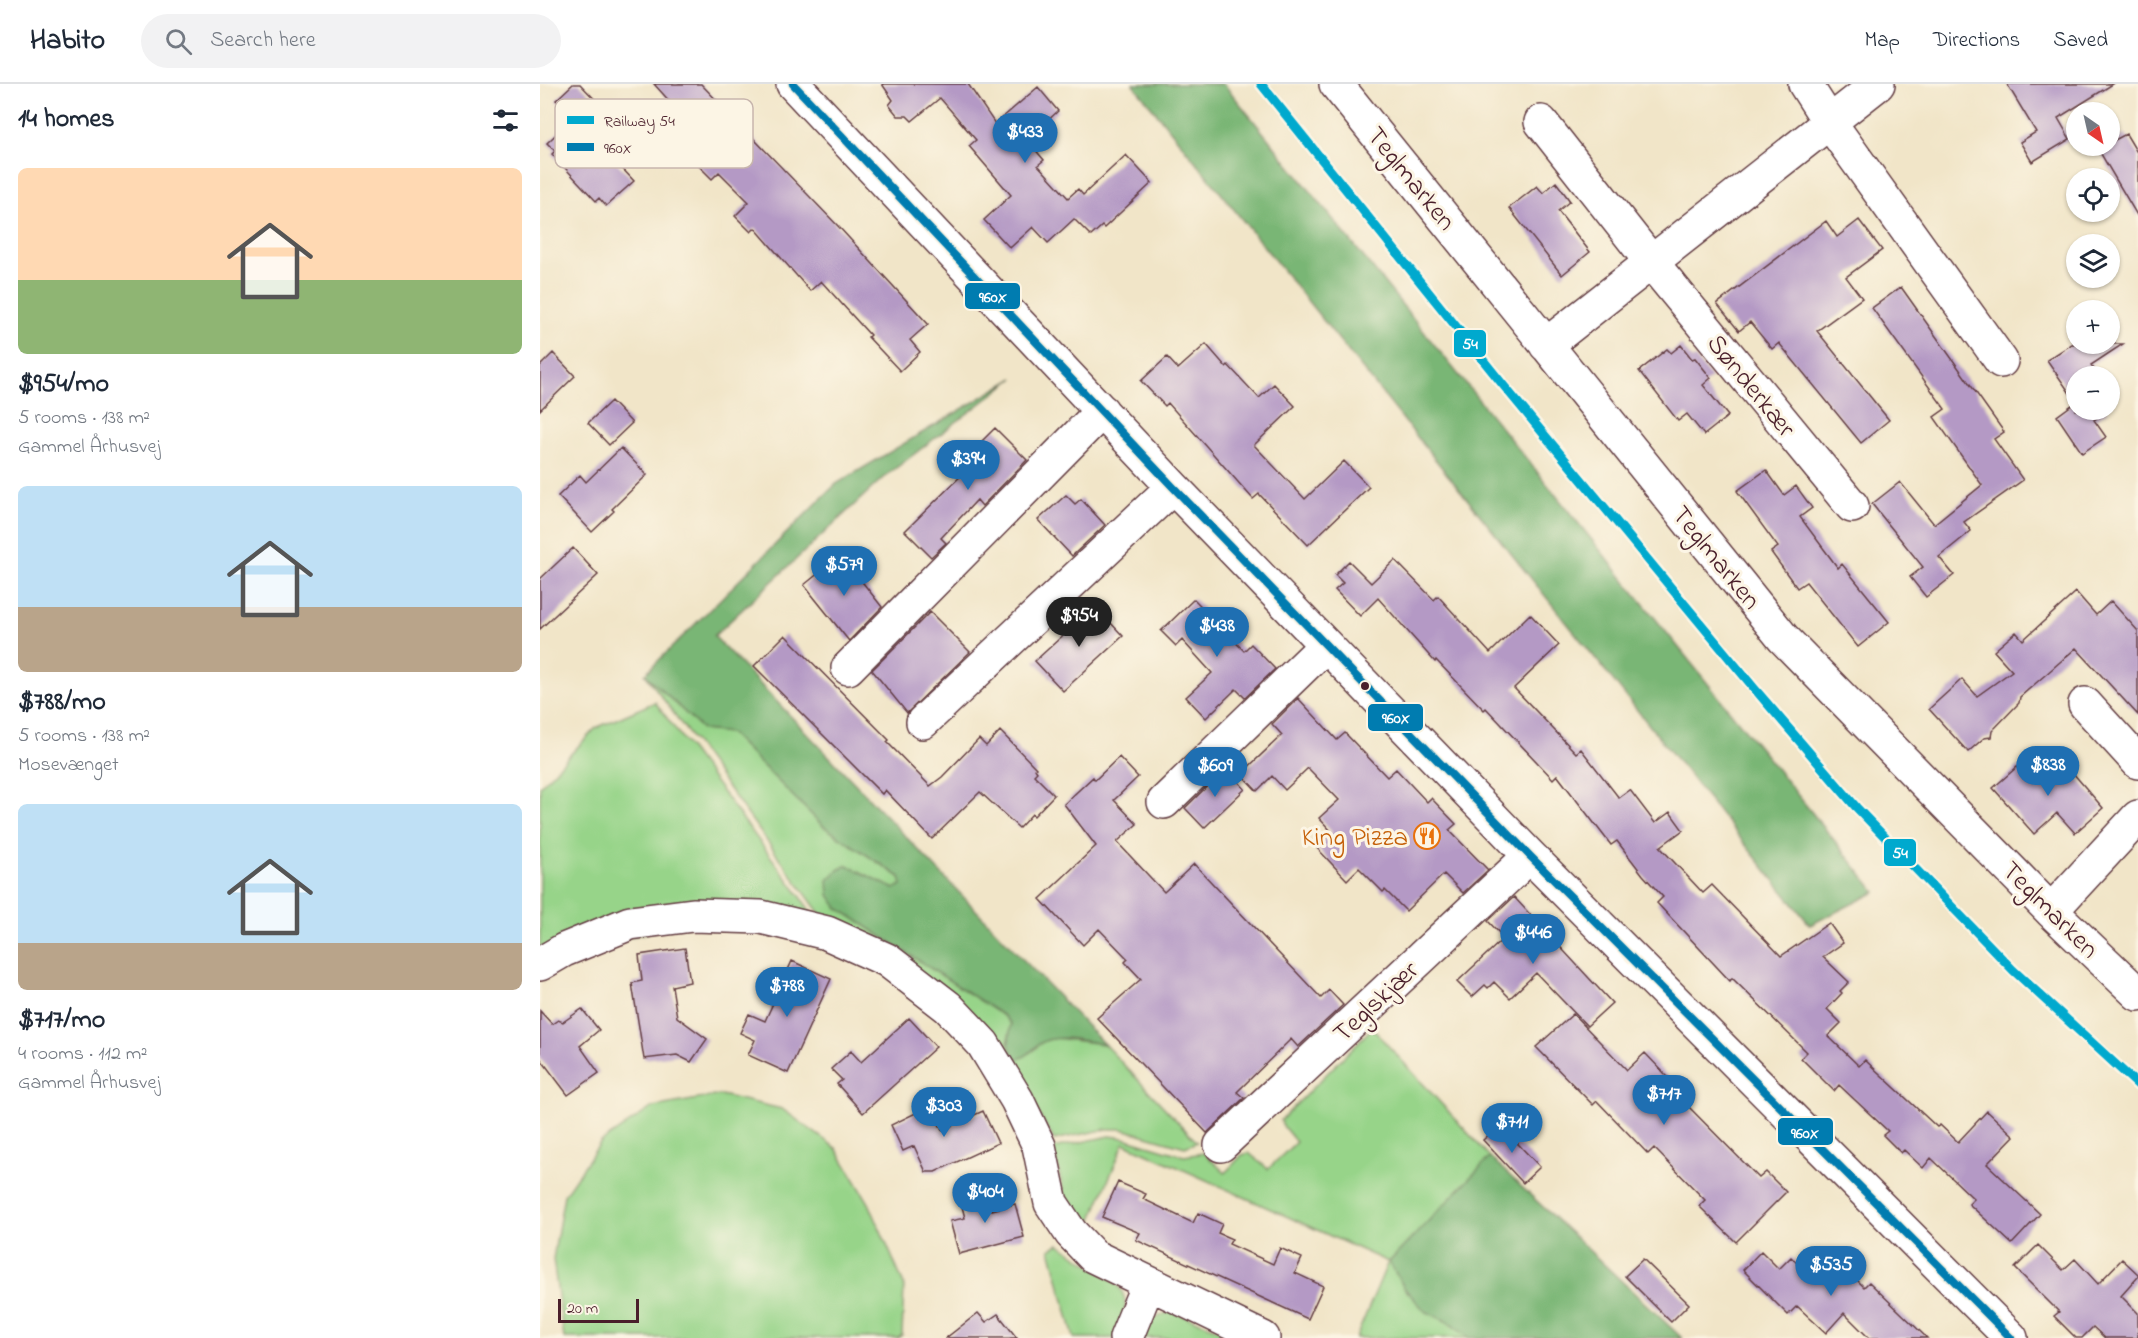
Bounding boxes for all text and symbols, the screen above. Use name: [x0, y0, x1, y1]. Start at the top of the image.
search box: [141, 14, 561, 68]
text: Habito: [30, 21, 105, 62]
icon: search: [162, 25, 195, 58]
text: Search here: [210, 25, 316, 57]
text: Map: [1864, 26, 1900, 56]
text: Directions: [1933, 26, 2020, 56]
text: Saved: [2053, 26, 2108, 56]
legend: [555, 99, 753, 168]
text: 14 homes: [18, 101, 114, 139]
north arrow: [2066, 102, 2120, 156]
map controls: [2066, 102, 2120, 420]
icon: filters: [489, 104, 522, 137]
text: Railway 54: [604, 110, 675, 134]
pin: $433: [989, 113, 1061, 164]
text: $433: [1007, 118, 1043, 147]
street label: Teglmarken: [1356, 119, 1464, 240]
text: 960X: [604, 137, 632, 161]
button: locate: [2066, 168, 2120, 222]
icon: home: [216, 207, 324, 315]
button: layers: [2066, 234, 2120, 288]
line badge: 960X: [964, 282, 1021, 310]
text: 960X: [978, 286, 1008, 310]
button: +: [2066, 300, 2120, 354]
street label: Sønderkær: [1696, 326, 1804, 447]
line badge: 54: [1453, 329, 1487, 358]
text: 54: [1462, 333, 1478, 357]
text: $954/mo: [18, 366, 109, 404]
button: −: [2066, 366, 2120, 420]
text: 5 rooms · 138 m²: [18, 404, 150, 433]
text: Gammel Århusvej: [18, 433, 161, 462]
pin: $394: [932, 440, 1004, 491]
text: $394: [951, 445, 985, 474]
street label: Teglmarken: [1661, 498, 1769, 619]
icon: home: [216, 525, 324, 633]
pin: $579: [808, 546, 880, 597]
text: $579: [825, 551, 863, 580]
pin: $954: [1043, 597, 1115, 648]
text: $954: [1060, 602, 1098, 631]
pin: $438: [1181, 607, 1253, 658]
text: $438: [1199, 612, 1235, 641]
unlabelled marker: [1359, 680, 1371, 692]
text: $788/mo: [18, 684, 106, 722]
line badge: 960X: [1367, 703, 1424, 732]
text: 960X: [1381, 707, 1411, 731]
text: 5 rooms · 138 m²: [18, 722, 150, 751]
pin: $838: [2012, 746, 2084, 797]
pin: $609: [1179, 747, 1251, 798]
text: Mosevænget: [18, 751, 119, 780]
text: $838: [2030, 751, 2066, 780]
text: $609: [1197, 752, 1233, 781]
place label: King Pizza: [1302, 819, 1408, 858]
restaurant icon: King Pizza: [1412, 821, 1442, 851]
line badge: 54: [1883, 838, 1917, 867]
text: 54: [1892, 842, 1908, 866]
icon: home: [216, 843, 324, 951]
street label: Teglmarken: [1991, 853, 2107, 969]
pin: $446: [1497, 914, 1569, 965]
text: $446: [1514, 919, 1552, 948]
street label: Teglskjær: [1325, 952, 1429, 1053]
pin: $788: [751, 967, 823, 1018]
text: $788: [769, 972, 805, 1001]
text: $717/mo: [18, 1002, 105, 1040]
text: 4 rooms · 112 m²: [18, 1040, 147, 1069]
text: Gammel Århusvej: [18, 1069, 161, 1098]
pin: $717: [1628, 1075, 1700, 1126]
text: $717: [1647, 1080, 1681, 1109]
pin: $303: [908, 1087, 980, 1138]
text: $303: [925, 1092, 963, 1121]
pin: $711: [1476, 1103, 1548, 1154]
text: $711: [1495, 1108, 1529, 1137]
line badge: 960X: [1777, 1117, 1834, 1146]
text: 960X: [1790, 1122, 1820, 1146]
pin: $404: [949, 1173, 1021, 1224]
text: $404: [966, 1178, 1004, 1207]
pin: $535: [1795, 1246, 1867, 1297]
text: $535: [1809, 1251, 1853, 1280]
scale bar: [558, 1296, 639, 1324]
text: 20 m: [567, 1297, 598, 1321]

